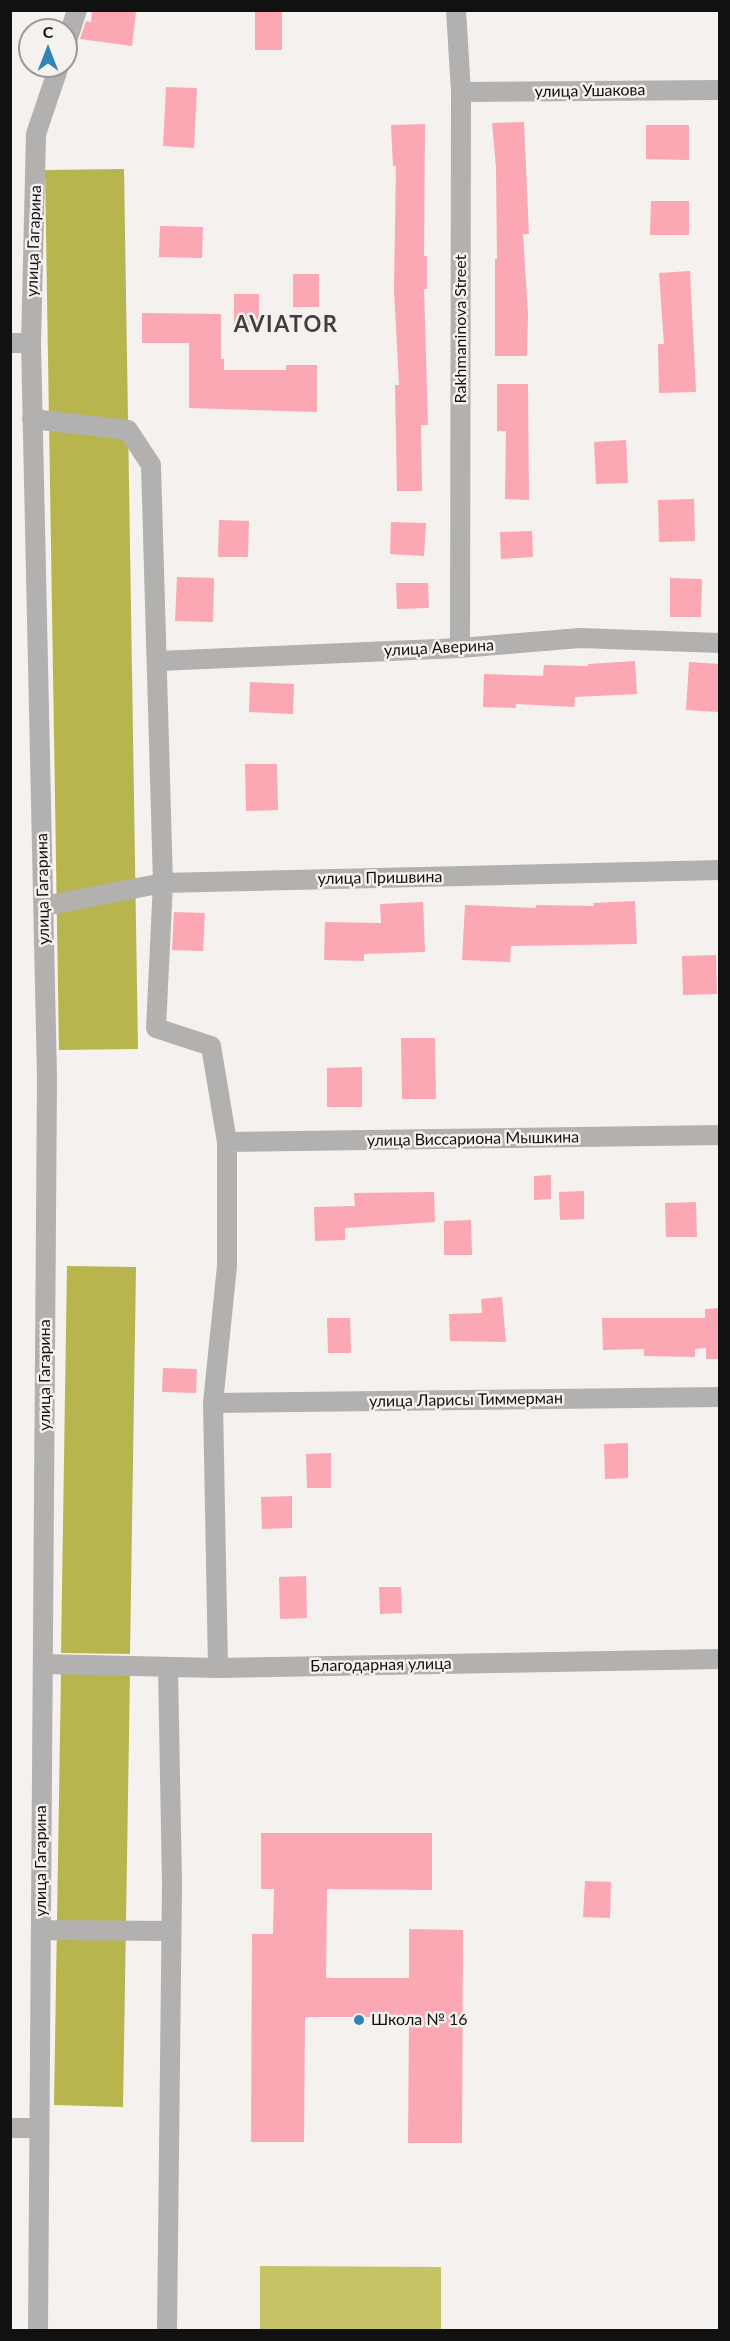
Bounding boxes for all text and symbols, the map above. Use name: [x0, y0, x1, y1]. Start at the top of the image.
north arrow: [18, 18, 78, 78]
text: С: [43, 22, 53, 41]
street label: улица Ушакова: [534, 80, 646, 102]
street label: улица Гагарина: [22, 185, 46, 297]
street label: Rakhmaninova Street: [451, 255, 471, 403]
district label: AVIATOR: [234, 312, 338, 338]
street label: улица Аверина: [384, 636, 494, 660]
street label: улица Гагарина: [32, 833, 54, 945]
street label: улица Пришвина: [317, 867, 443, 889]
street label: улица Виссариона Мышкина: [367, 1128, 579, 1150]
street label: улица Гагарина: [35, 1319, 55, 1431]
street label: улица Ларисы Тиммерман: [369, 1389, 563, 1411]
street label: Благодарная улица: [310, 1654, 452, 1676]
street label: улица Гагарина: [31, 1805, 51, 1917]
place label: Школа № 16: [371, 2010, 467, 2030]
marker: Школа № 16: [352, 2013, 366, 2027]

